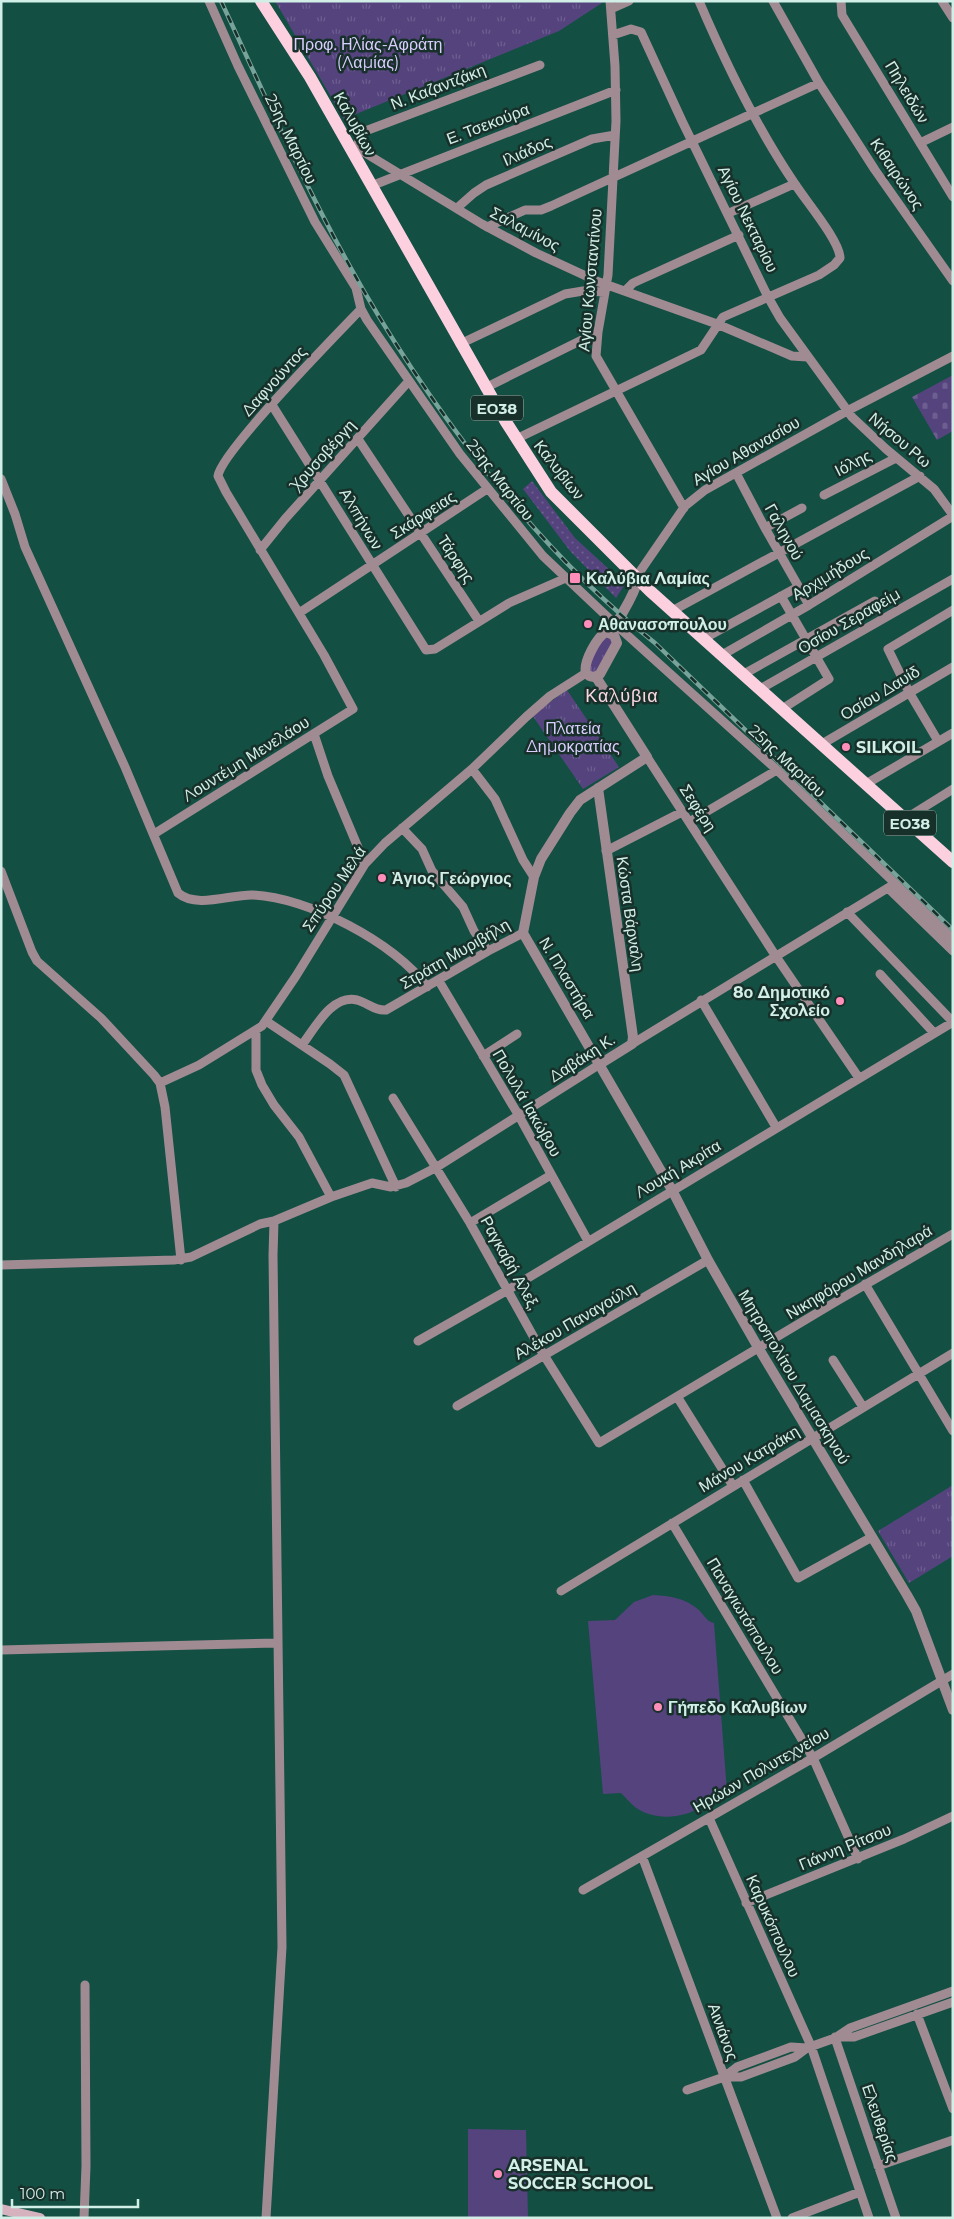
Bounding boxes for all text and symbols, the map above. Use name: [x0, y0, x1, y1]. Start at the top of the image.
park label: Προφ. Ηλίας-Αφράτη (Λαμίας): [294, 35, 443, 72]
street label: Πηλειδών: [881, 57, 933, 127]
street label: Ν. Καζαντζάκη: [388, 60, 488, 114]
street label: Καλυβίων: [330, 89, 380, 159]
street label: 25ης Μαρτίου: [261, 91, 321, 187]
street label: Ε. Τσεκούρα: [444, 100, 532, 148]
street label: Ιλιάδος: [500, 132, 555, 170]
street label: Κιθαιρώνος: [866, 135, 928, 214]
street label: Αγίου Νεκταρίου: [714, 163, 782, 275]
street label: Σαλαμίνος: [487, 203, 563, 255]
street label: Αγίου Κωνσταντίνου: [574, 208, 606, 352]
street label: Δαφνούντος: [238, 342, 311, 420]
road number: ΕΟ38: [471, 396, 523, 420]
street label: Νήσου Ρω: [865, 409, 935, 471]
street label: Αγίου Αθανασίου: [689, 413, 803, 489]
street label: Χρυσοβέργη: [285, 416, 359, 496]
street label: 25ης Μαρτίου: [462, 436, 538, 524]
street label: Καλυβίων: [530, 436, 588, 504]
street label: Ιόλης: [831, 446, 875, 480]
street label: Αλπήνων: [335, 485, 387, 553]
street label: Σκάρφειας: [387, 487, 459, 543]
street label: Γαληνού: [761, 501, 807, 563]
street label: Τάρφης: [434, 531, 479, 587]
street label: Αρχιμήδους: [788, 544, 872, 604]
place label: Καλύβια Λαμίας: [586, 569, 710, 588]
marker: Καλύβια Λαμίας: [568, 571, 582, 585]
street label: Οσίου Σεραφείμ: [794, 584, 904, 658]
place label: Αθανασοπουλου: [598, 615, 727, 634]
marker: Αθανασοπουλου: [582, 618, 594, 630]
street label: Οσίου Δαυίδ: [837, 662, 923, 724]
district label: Καλύβια: [585, 685, 659, 707]
street label: Λουντέμη Μενελάου: [179, 712, 313, 806]
park label: Πλατεία Δημοκρατίας: [526, 719, 620, 756]
street label: 25ης Μαρτίου: [745, 721, 829, 801]
place label: SILKOIL: [856, 738, 921, 757]
marker: SILKOIL: [840, 741, 852, 753]
street label: Σεφέρη: [676, 781, 720, 835]
road number: ΕΟ38: [884, 810, 936, 836]
street label: Σπύρου Μελά: [298, 842, 370, 936]
street label: Κώστα Βάρναλη: [613, 855, 647, 973]
place label: Ὰγιος Γεώργιος: [392, 869, 512, 888]
marker: Ὰγιος Γεώργιος: [376, 872, 388, 884]
street label: Στράτη Μυριβήλη: [397, 915, 513, 993]
street label: Ν. Πλαστήρα: [535, 934, 599, 1022]
place label: 8ο Δημοτικό Σχολείο: [733, 983, 830, 1020]
marker: 8ο Δημοτικό Σχολείο: [834, 995, 846, 1007]
street label: Δαβάκη Κ.: [546, 1030, 618, 1086]
street label: Πολυλά Ιακώβου: [489, 1046, 565, 1160]
street label: Λουκή Ακρίτα: [632, 1136, 724, 1202]
street label: Ραγκαβή Αλεξ,: [476, 1213, 544, 1313]
street label: Νικηφόρου Μανδηλαρά: [783, 1221, 935, 1323]
street label: Αλέκου Παναγούλη: [511, 1278, 639, 1364]
street label: Μητροπολίτου Δαμασκηνού: [734, 1286, 854, 1468]
street label: Μάνου Κατράκη: [695, 1422, 803, 1496]
street label: Παναγιωτόπουλου: [703, 1554, 787, 1678]
place label: Γήπεδο Καλυβίων: [668, 1698, 807, 1717]
marker: Γήπεδο Καλυβίων: [652, 1701, 664, 1713]
street label: Ηρώων Πολυτεχνείου: [690, 1723, 832, 1817]
street label: Γιάννη Ρίτσου: [796, 1820, 894, 1874]
street label: Καρυκόπουλου: [742, 1872, 804, 1980]
street label: Αινιάνος: [704, 2001, 742, 2064]
street label: Ελευθερίας: [858, 2082, 902, 2165]
place label: ARSENAL SOCCER SCHOOL: [507, 2156, 653, 2193]
marker: ARSENAL SOCCER SCHOOL: [492, 2168, 504, 2180]
scale bar: [12, 2176, 139, 2208]
text: 100 m: [20, 2184, 65, 2203]

